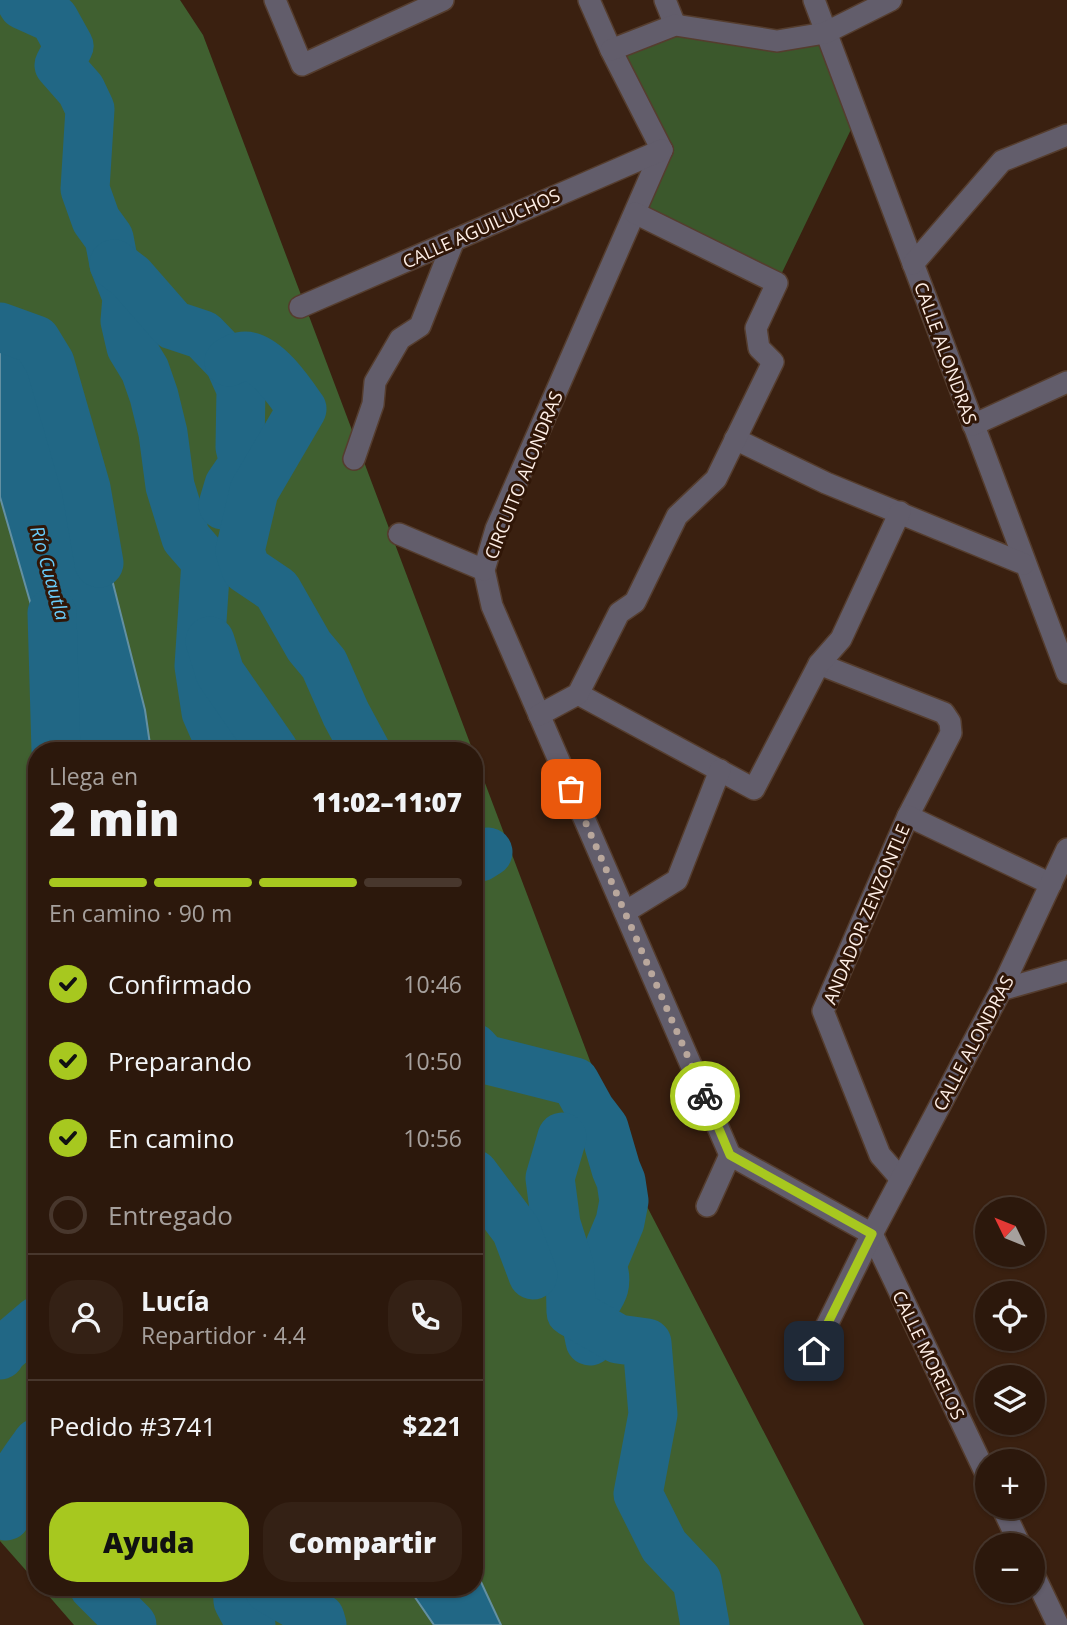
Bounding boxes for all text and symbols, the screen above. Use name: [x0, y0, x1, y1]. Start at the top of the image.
street label: CALLE AGUILUCHOS: [399, 182, 564, 273]
street label: CALLE ALONDRAS: [909, 278, 983, 428]
street label: CIRCUITO ALONDRAS: [478, 387, 568, 563]
water label: Río Cuautla: [24, 523, 76, 623]
pin: [541, 759, 601, 819]
text: Llega en: [49, 760, 138, 792]
icon: bag: [552, 770, 590, 808]
text: 11:02–11:07: [312, 784, 462, 820]
text: 2 min: [49, 787, 180, 849]
street label: ANDADOR ZENZONTLE: [817, 820, 915, 1008]
text: En camino · 90 m: [49, 897, 232, 929]
icon: check: [49, 965, 87, 1003]
text: Confirmado: [108, 966, 252, 1002]
text: 10:46: [403, 968, 462, 1000]
street label: CALLE ALONDRAS: [927, 971, 1019, 1115]
icon: check: [49, 1042, 87, 1080]
text: Preparando: [108, 1043, 252, 1079]
text: 10:50: [403, 1045, 462, 1077]
courier: [670, 1061, 740, 1131]
icon: bike: [686, 1077, 724, 1115]
icon: check: [49, 1119, 87, 1157]
text: En camino: [108, 1120, 234, 1156]
text: 10:56: [403, 1122, 462, 1154]
text: Entregado: [108, 1197, 233, 1233]
north arrow: [975, 1197, 1045, 1267]
map controls: [975, 1197, 1045, 1603]
button: person: [49, 1280, 123, 1354]
button: phone: [388, 1280, 462, 1354]
button: locate: [975, 1281, 1045, 1351]
text: Lucía: [141, 1283, 210, 1319]
street label: CALLE MORELOS: [887, 1286, 971, 1424]
text: Repartidor · 4.4: [141, 1319, 306, 1351]
pin: [784, 1321, 844, 1381]
icon: home: [795, 1332, 833, 1370]
button: layers: [975, 1365, 1045, 1435]
text: Pedido #3741: [49, 1408, 216, 1444]
text: $221: [403, 1408, 462, 1444]
button: +: [975, 1449, 1045, 1519]
button: Ayuda: [49, 1502, 249, 1582]
button: Compartir: [263, 1502, 462, 1582]
button: −: [975, 1533, 1045, 1603]

